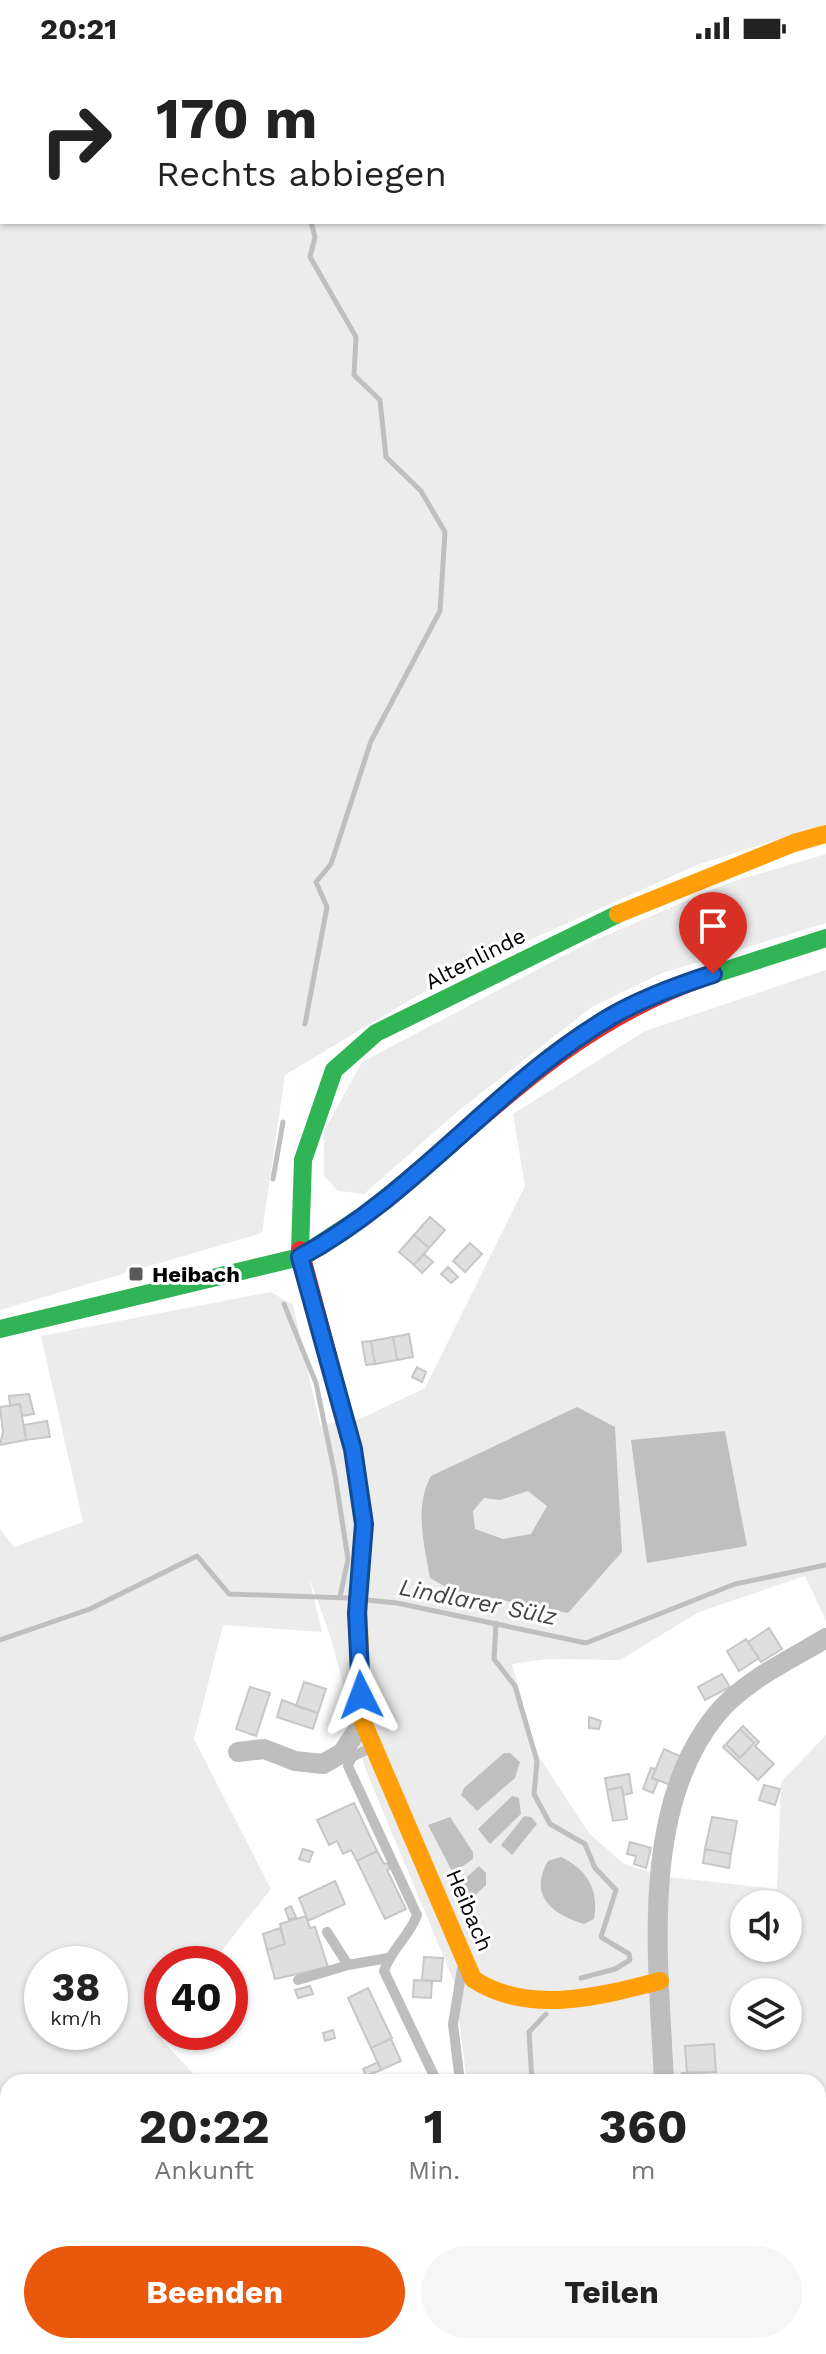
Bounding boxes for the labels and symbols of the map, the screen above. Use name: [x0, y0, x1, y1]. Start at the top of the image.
pin: [679, 892, 747, 974]
street label: Altenlinde: [421, 923, 529, 994]
place label: Heibach: [152, 1262, 240, 1287]
marker: Heibach: [127, 1265, 145, 1283]
water label: Lindlarer Sülz: [397, 1573, 560, 1631]
position arrow: [319, 1653, 403, 1737]
street label: Heibach: [441, 1865, 498, 1955]
speed limit sign: 40: [144, 1946, 248, 2050]

